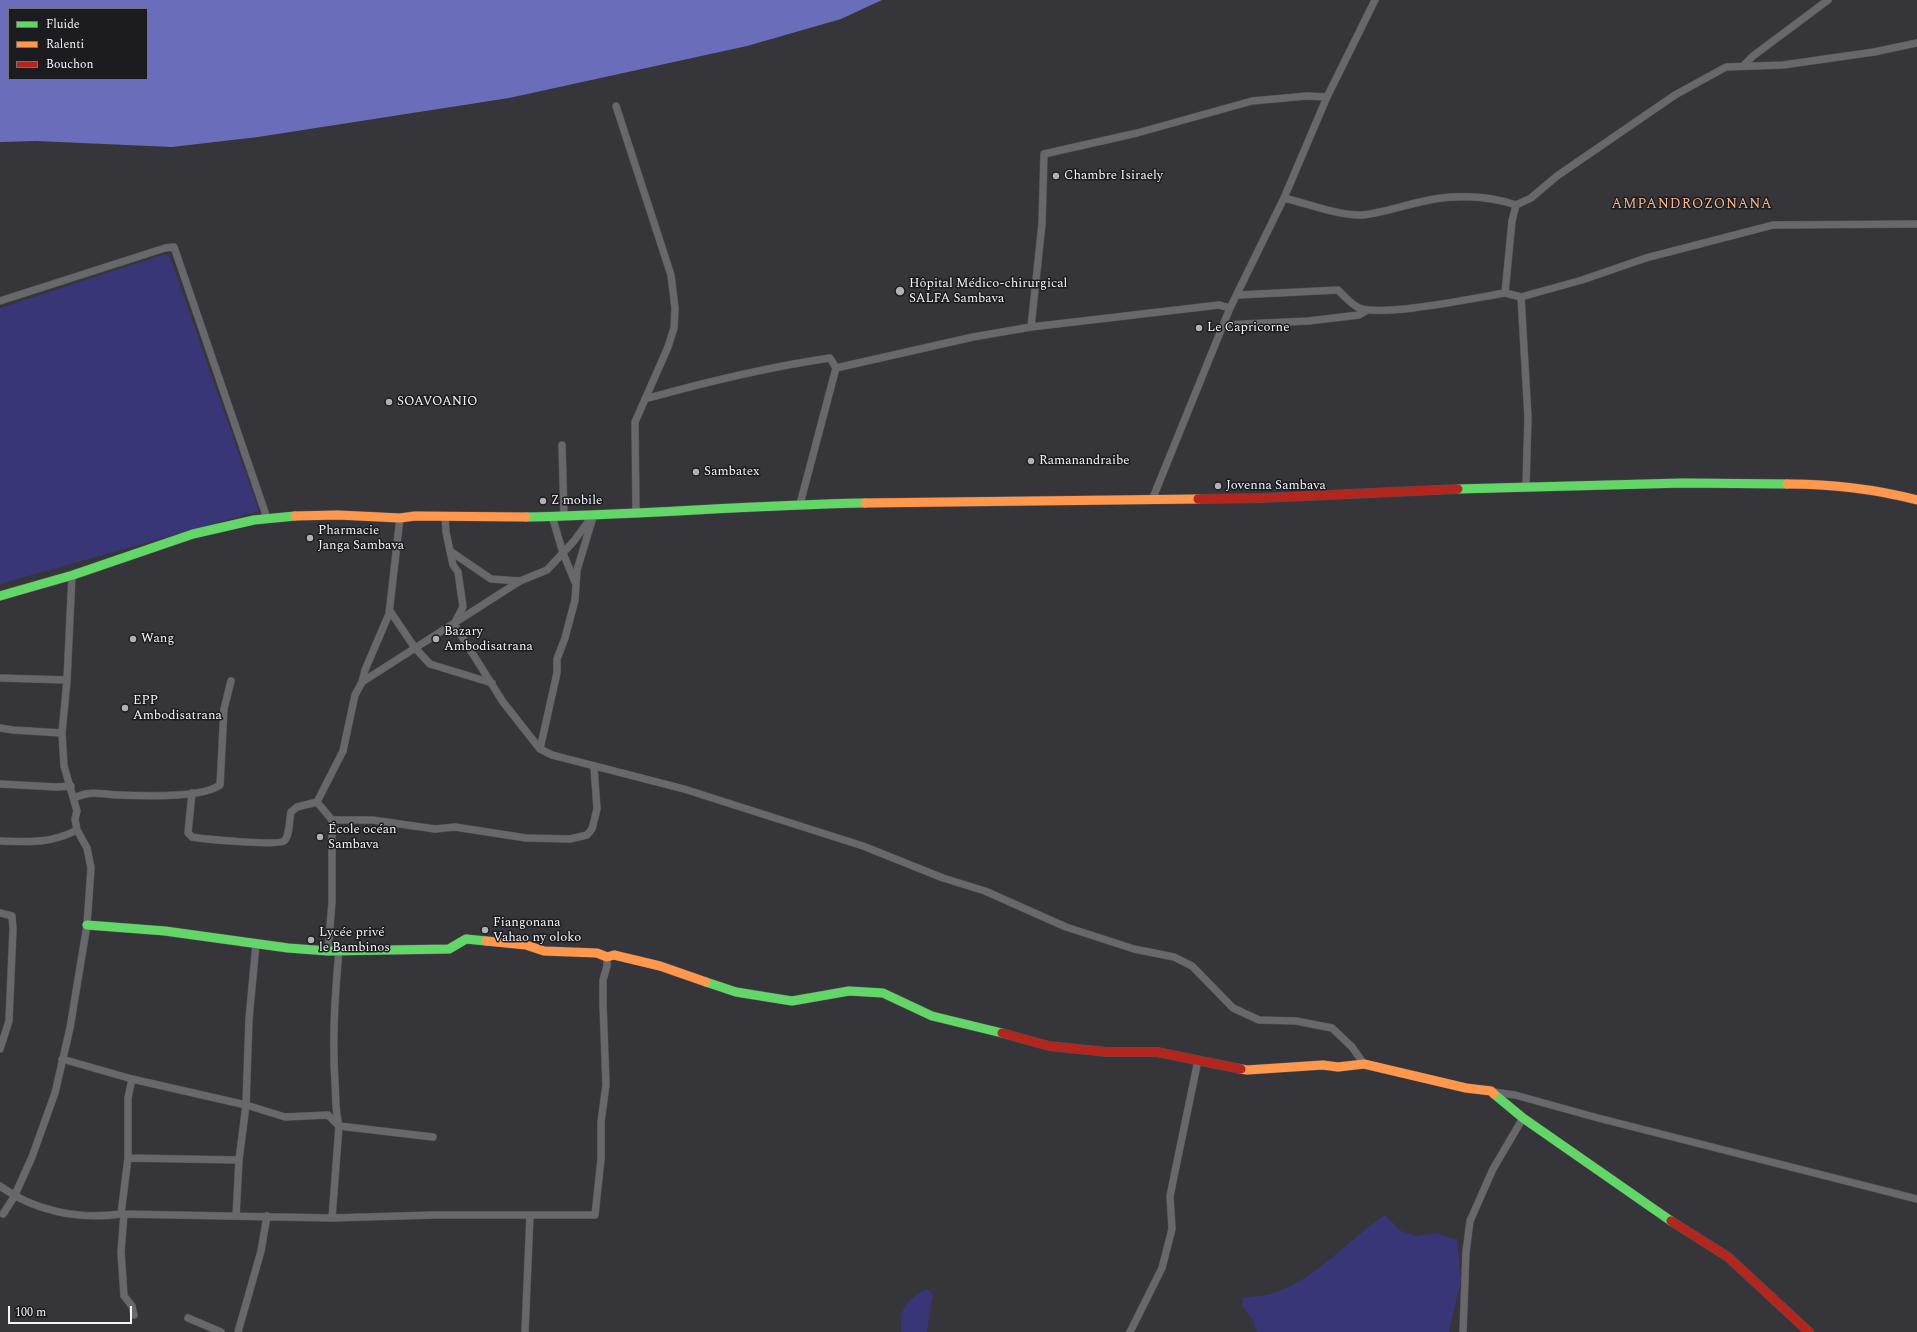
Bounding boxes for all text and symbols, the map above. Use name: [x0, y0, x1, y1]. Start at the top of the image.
legend: [8, 8, 148, 80]
text: Fluide: [46, 15, 80, 34]
text: Ralenti: [46, 35, 84, 54]
text: Bouchon: [46, 55, 93, 74]
place label: Chambre Isiraely: [1064, 168, 1163, 184]
marker: Chambre Isiraely: [1051, 171, 1061, 181]
district label: AMPANDROZONANA: [1612, 197, 1772, 213]
place label: Hôpital Médico-chirurgical SALFA Sambava: [909, 276, 1067, 307]
marker: Hôpital Médico-chirurgical SALFA Sambava: [894, 285, 906, 297]
place label: Le Capricorne: [1207, 320, 1289, 336]
marker: Le Capricorne: [1194, 323, 1204, 333]
place label: SOAVOANIO: [397, 394, 478, 410]
marker: SOAVOANIO: [384, 397, 394, 407]
place label: Ramanandraibe: [1039, 453, 1130, 469]
marker: Ramanandraibe: [1026, 456, 1036, 466]
place label: Sambatex: [704, 464, 759, 480]
marker: Sambatex: [691, 467, 701, 477]
place label: Jovenna Sambava: [1226, 478, 1326, 494]
marker: Jovenna Sambava: [1213, 481, 1223, 491]
place label: Z mobile: [551, 493, 602, 509]
marker: Z mobile: [538, 496, 548, 506]
place label: Pharmacie Janga Sambava: [318, 523, 404, 554]
marker: Pharmacie Janga Sambava: [305, 533, 315, 543]
place label: Bazary Ambodisatrana: [444, 624, 533, 655]
place label: Wang: [141, 631, 174, 647]
marker: Wang: [128, 634, 138, 644]
marker: Bazary Ambodisatrana: [431, 634, 441, 644]
place label: EPP Ambodisatrana: [133, 693, 222, 724]
marker: EPP Ambodisatrana: [120, 703, 130, 713]
place label: École océan Sambava: [328, 822, 397, 853]
marker: École océan Sambava: [315, 832, 325, 842]
place label: Fiangonana Vahao ny oloko: [493, 915, 581, 946]
place label: Lycée privé le Bambinos: [319, 925, 390, 956]
marker: Fiangonana Vahao ny oloko: [480, 925, 490, 935]
marker: Lycée privé le Bambinos: [306, 935, 316, 945]
scale bar: [10, 1298, 134, 1324]
text: 100 m: [15, 1303, 46, 1322]

